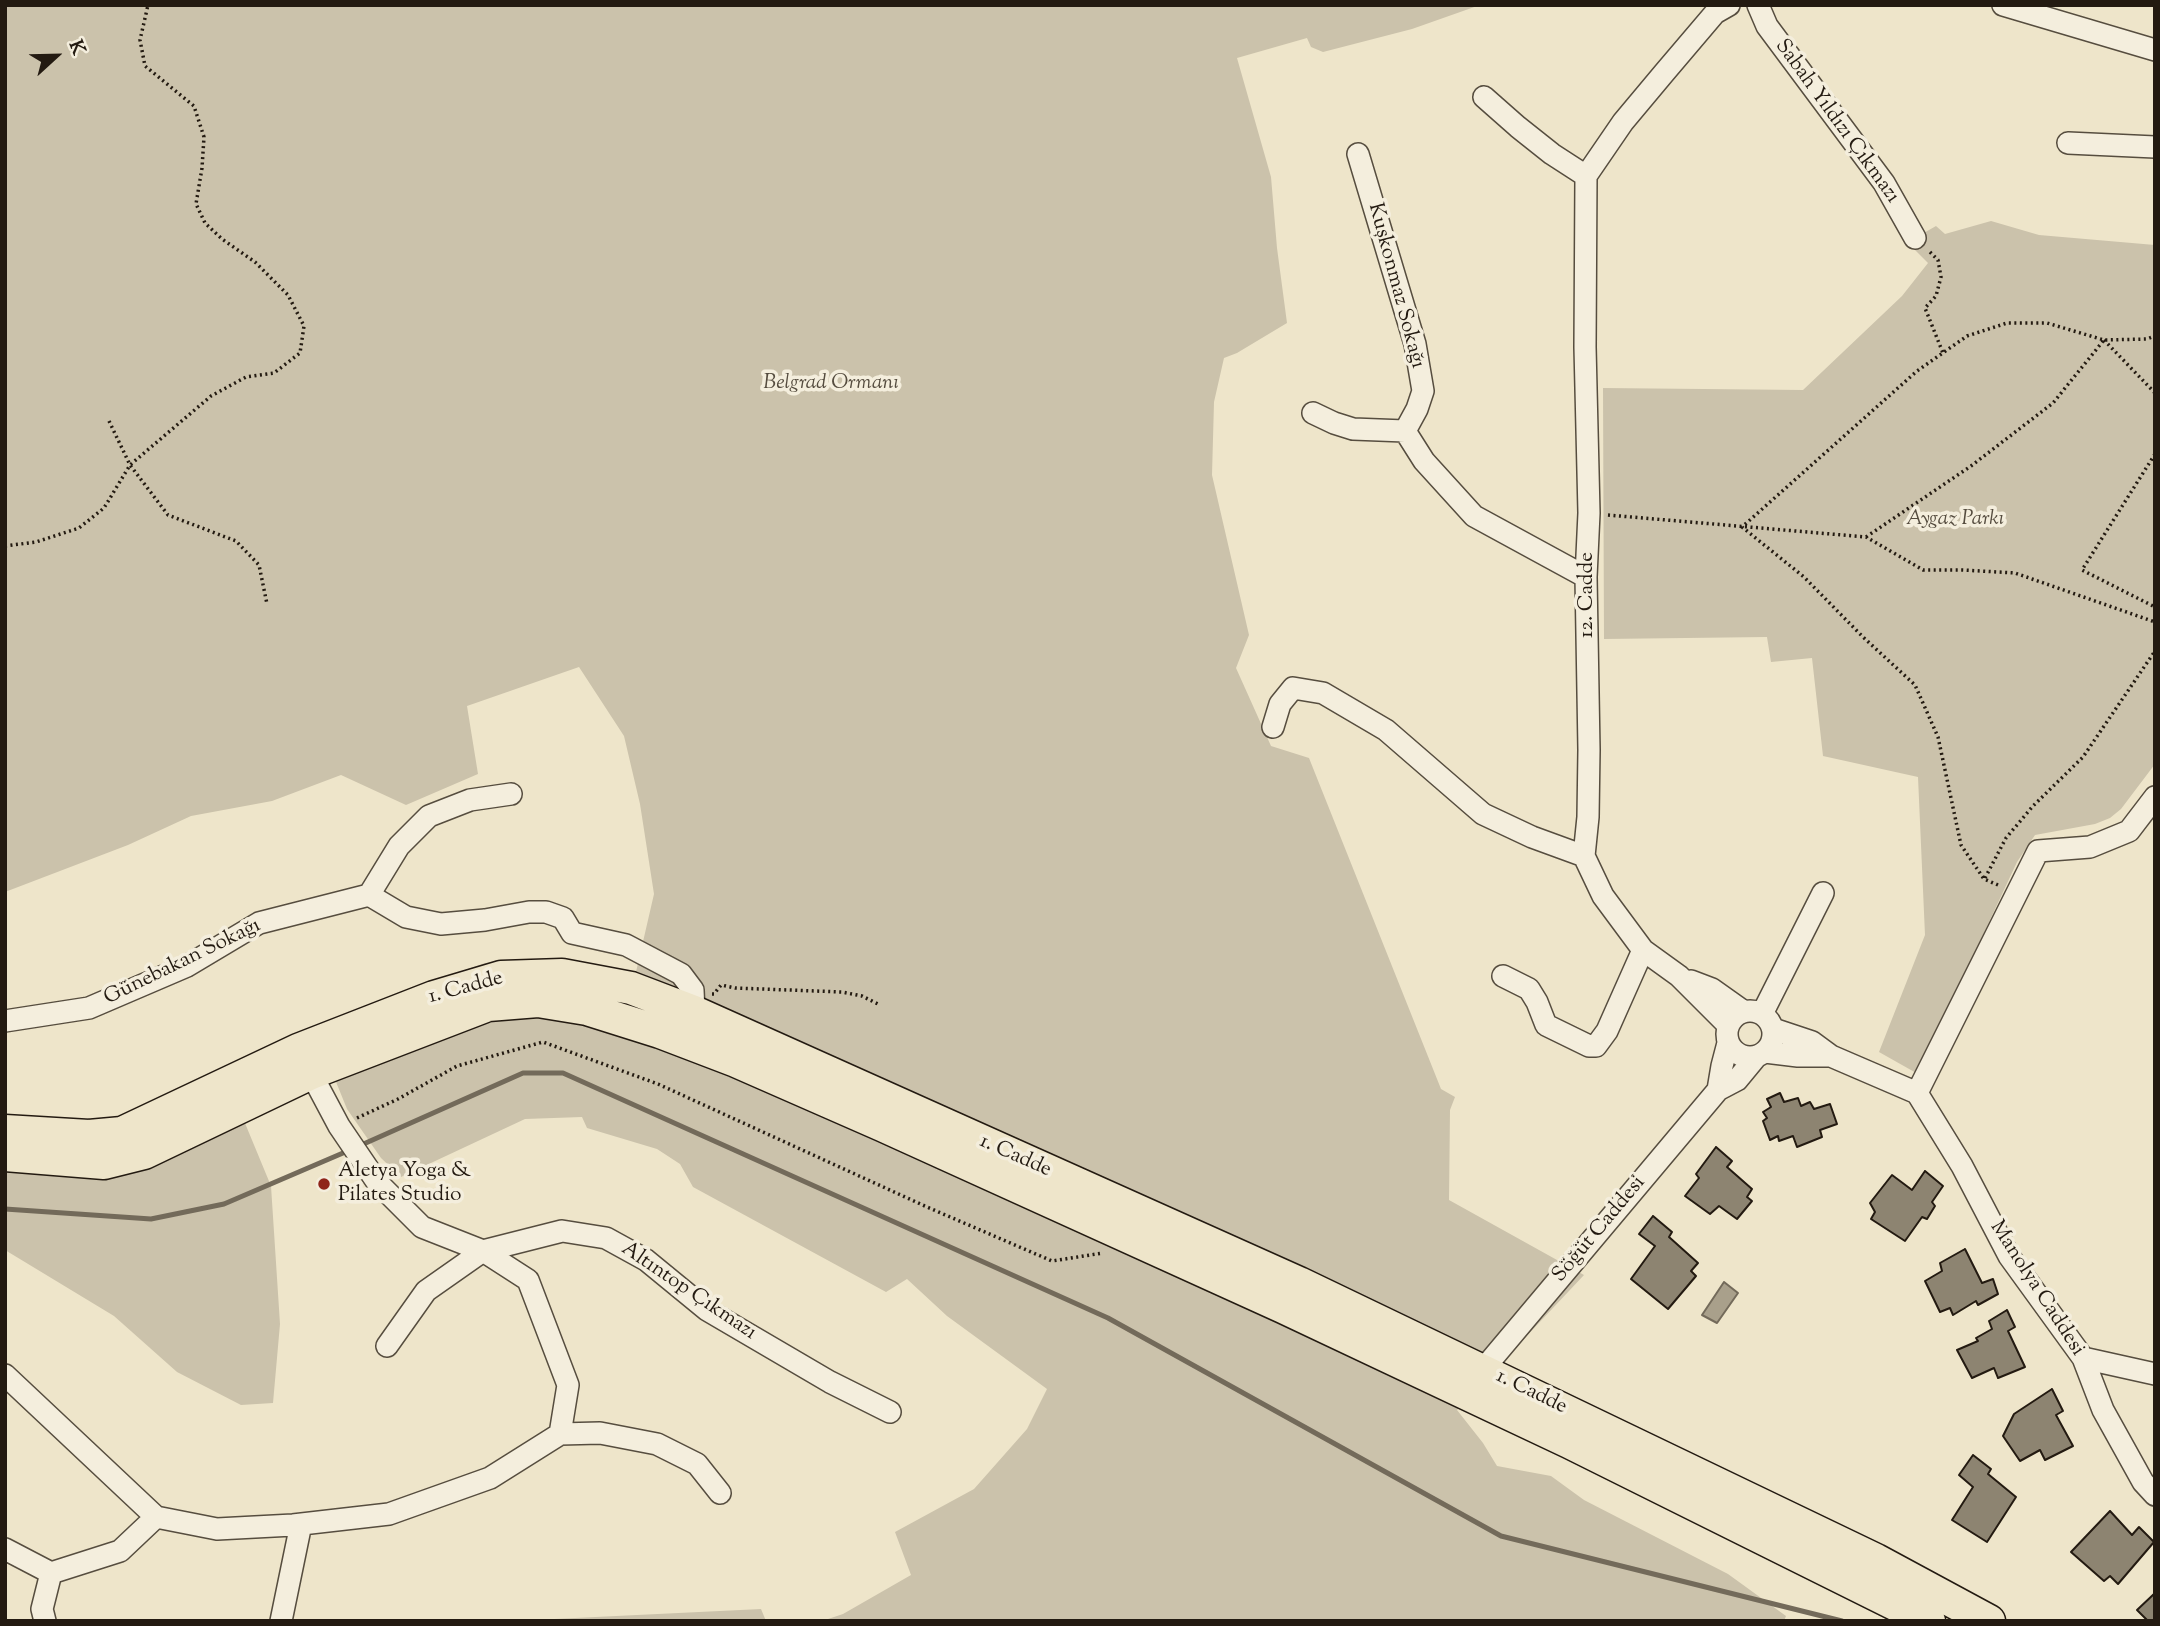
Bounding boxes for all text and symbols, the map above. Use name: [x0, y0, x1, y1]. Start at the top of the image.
north arrow: [21, 21, 91, 91]
street label: Sabah Yıldızı Çıkmazı: [1768, 35, 1904, 209]
text: K: [61, 36, 91, 59]
street label: Kuşkonmaz Sokağı: [1361, 201, 1429, 371]
park label: Belgrad Ormanı: [763, 371, 899, 397]
park label: Aygaz Parkı: [1906, 507, 2004, 533]
street label: 12. Cadde: [1575, 552, 1601, 638]
street label: Günebakan Sokağı: [101, 914, 265, 1012]
street label: 1. Cadde: [426, 967, 506, 1011]
street label: 1. Cadde: [975, 1130, 1055, 1184]
place label: Aletya Yoga & Pilates Studio: [338, 1159, 471, 1209]
street label: Söğüt Caddesi: [1548, 1172, 1652, 1288]
marker: Aletya Yoga & Pilates Studio: [316, 1176, 332, 1192]
street label: Manolya Caddesi: [1983, 1217, 2089, 1361]
street label: Altıntop Çıkmazı: [616, 1237, 760, 1347]
street label: 1. Cadde: [1491, 1365, 1571, 1421]

